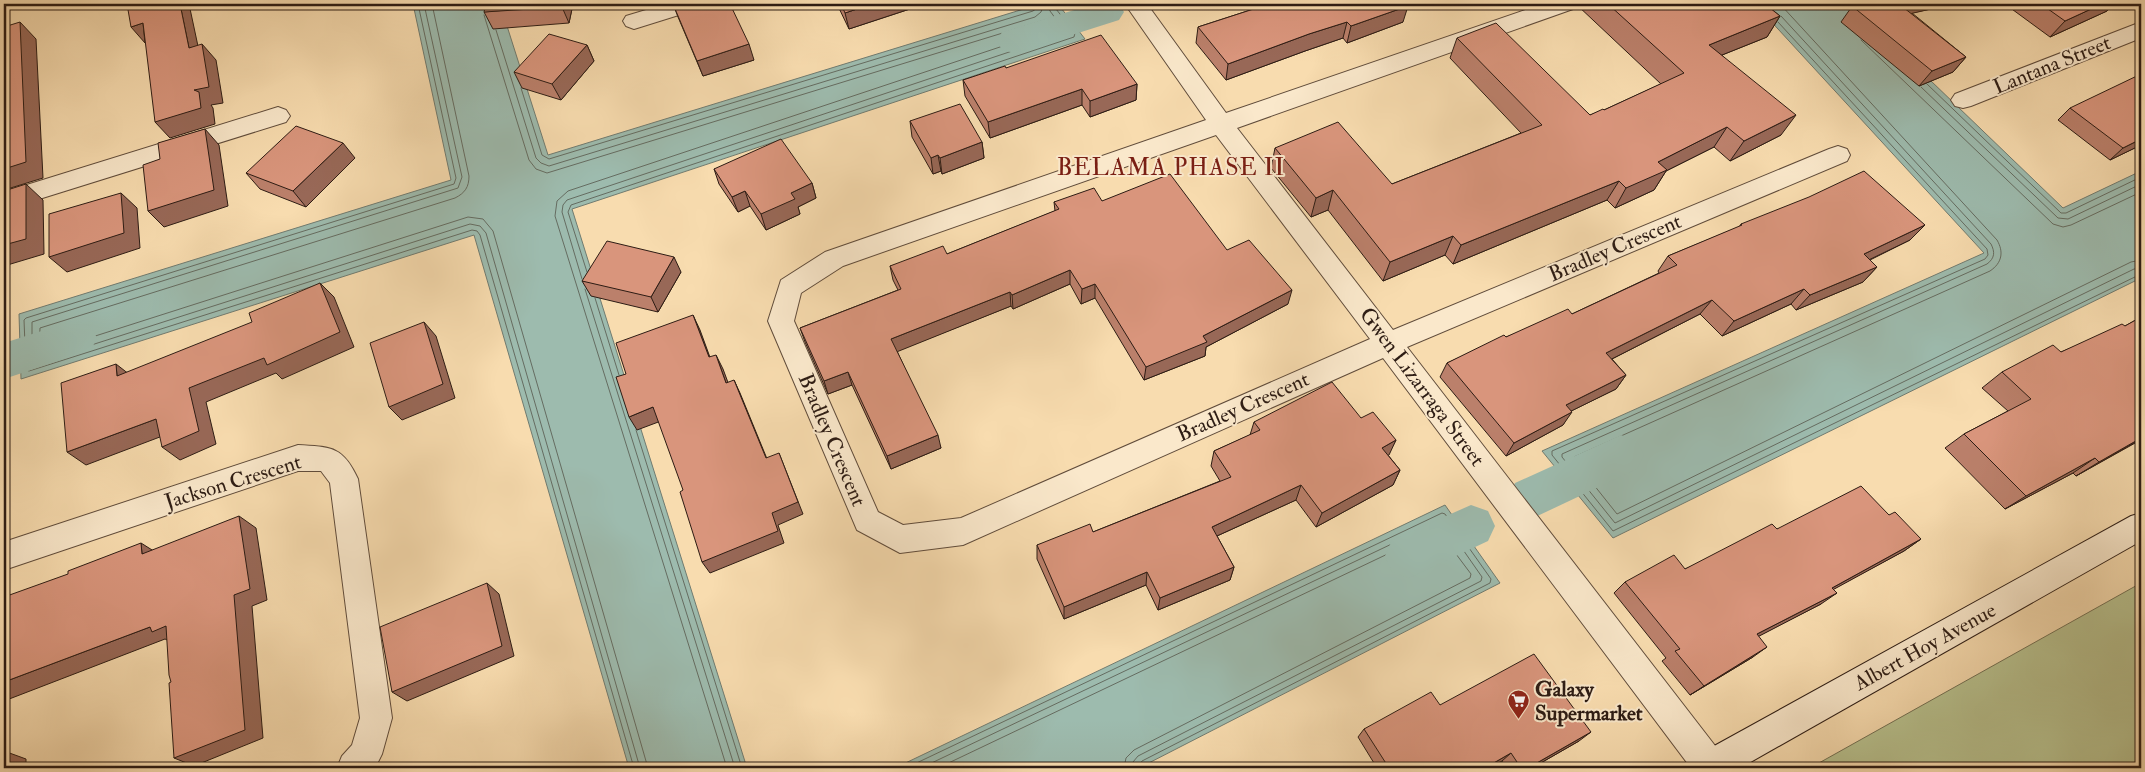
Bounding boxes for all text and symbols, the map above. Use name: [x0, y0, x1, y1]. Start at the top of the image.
street label: Lantana Street: [1989, 29, 2115, 101]
district label: BELAMA PHASE II: [1057, 152, 1285, 183]
street label: Bradley Crescent: [1544, 208, 1686, 288]
street label: Gwen Lizarraga Street: [1353, 302, 1491, 472]
street label: Bradley Crescent: [1173, 366, 1313, 448]
street label: Bradley Crescent: [792, 369, 872, 511]
street label: Jackson Crescent: [161, 448, 305, 516]
street label: Albert Hoy Avenue: [1848, 597, 2001, 698]
place label: Galaxy Supermarket: [1535, 676, 1643, 727]
supermarket icon: Galaxy Supermarket: [1507, 689, 1531, 720]

